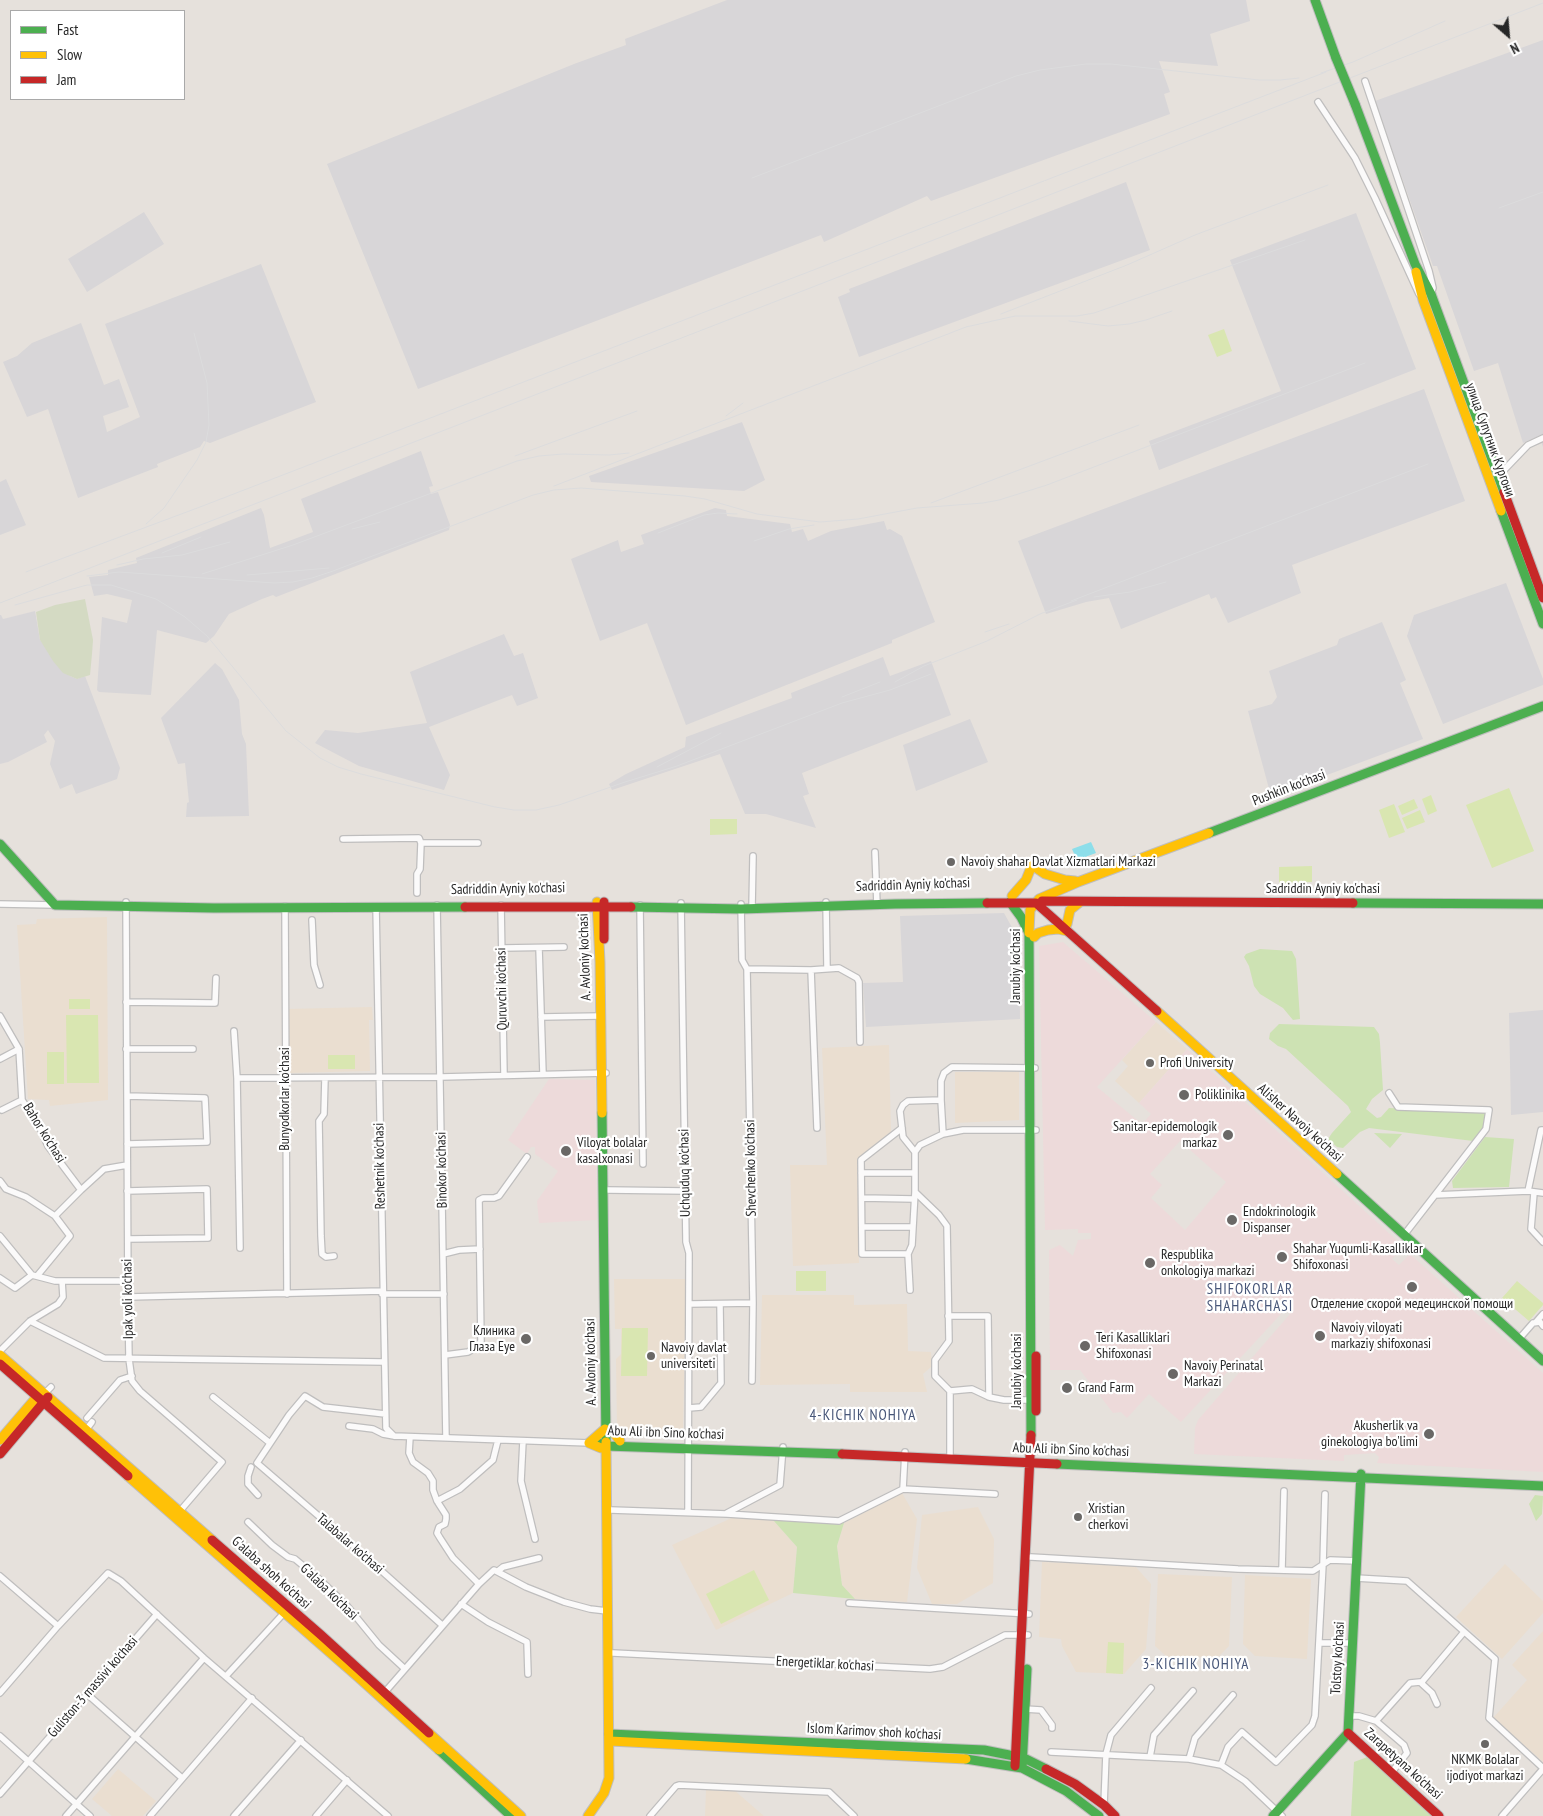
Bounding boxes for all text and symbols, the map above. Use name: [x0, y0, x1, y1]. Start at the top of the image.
legend: [10, 10, 185, 100]
north arrow: [1483, 10, 1533, 60]
text: Fast: [57, 20, 78, 39]
text: N: [1507, 39, 1522, 58]
text: Slow: [57, 45, 82, 64]
text: Jam: [57, 70, 76, 89]
street label: улица Супутник Кургони: [1462, 381, 1518, 499]
street label: Pushkin ko'chasi: [1250, 766, 1328, 810]
place label: Navoiy shahar Davlat Xizmatlari Markazi: [961, 854, 1156, 870]
marker: Navoiy shahar Davlat Xizmatlari Markazi: [945, 856, 957, 868]
street label: Sadriddin Ayniy ko'chasi: [856, 875, 970, 895]
street label: Sadriddin Ayniy ko'chasi: [451, 880, 565, 898]
street label: Sadriddin Ayniy ko'chasi: [1266, 881, 1380, 897]
street label: A. Avloniy ko'chasi: [575, 913, 595, 1001]
street label: Janubiy ko'chasi: [1008, 928, 1024, 1004]
street label: Quruvchi ko'chasi: [493, 947, 511, 1031]
street label: Bunyodkorlar ko'chasi: [277, 1047, 293, 1151]
place label: Profi University: [1160, 1055, 1233, 1071]
marker: Profi University: [1144, 1057, 1156, 1069]
street label: Alisher Navoiy ko'chasi: [1254, 1080, 1346, 1166]
place label: Poliklinika: [1195, 1087, 1245, 1103]
marker: Poliklinika: [1177, 1088, 1191, 1102]
street label: Bahor ko'chasi: [19, 1100, 69, 1166]
street label: Shevchenko ko'chasi: [742, 1119, 760, 1217]
place label: Sanitar-epidemologik markaz: [1113, 1119, 1217, 1152]
street label: Reshetnik ko'chasi: [371, 1123, 389, 1209]
marker: Sanitar-epidemologik markaz: [1221, 1128, 1235, 1142]
street label: Uchquduq ko'chasi: [676, 1129, 694, 1217]
street label: Binokor ko'chasi: [433, 1132, 451, 1208]
place label: Viloyat bolalar kasalxonasi: [577, 1135, 647, 1168]
marker: Viloyat bolalar kasalxonasi: [559, 1144, 573, 1158]
place label: Endokrinologik Dispanser: [1243, 1204, 1316, 1236]
marker: Endokrinologik Dispanser: [1225, 1213, 1239, 1227]
place label: Shahar Yuqumli-Kasalliklar Shifoxonasi: [1293, 1241, 1423, 1274]
place label: Respublika onkologiya markazi: [1161, 1247, 1254, 1280]
marker: Shahar Yuqumli-Kasalliklar Shifoxonasi: [1275, 1250, 1289, 1264]
marker: Respublika onkologiya markazi: [1143, 1256, 1157, 1270]
street label: Ipak yoli ko'chasi: [119, 1259, 137, 1339]
marker: Отделение скорой медецинской помощи: [1405, 1280, 1419, 1294]
district label: SHIFOKORLAR SHAHARCHASI: [1205, 1281, 1295, 1316]
place label: Отделение скорой медецинской помощи: [1311, 1296, 1513, 1312]
street label: A. Avloniy ko'chasi: [582, 1318, 600, 1406]
place label: Navoiy viloyati markaziy shifoxonasi: [1331, 1320, 1431, 1352]
place label: Клиника Глаза Eye: [469, 1323, 515, 1355]
marker: Navoiy viloyati markaziy shifoxonasi: [1313, 1329, 1327, 1343]
place label: Teri Kasalliklari Shifoxonasi: [1096, 1330, 1170, 1362]
marker: Клиника Глаза Eye: [519, 1332, 533, 1346]
street label: Janubiy ko'chasi: [1009, 1333, 1025, 1409]
marker: Teri Kasalliklari Shifoxonasi: [1078, 1339, 1092, 1353]
place label: Navoiy davlat universiteti: [661, 1340, 727, 1372]
marker: Navoiy davlat universiteti: [645, 1350, 657, 1362]
place label: Navoiy Perinatal Markazi: [1184, 1358, 1263, 1390]
marker: Navoiy Perinatal Markazi: [1166, 1367, 1180, 1381]
place label: Grand Farm: [1078, 1380, 1134, 1396]
marker: Grand Farm: [1060, 1381, 1074, 1395]
district label: 4-KICHIK NOHIYA: [808, 1407, 918, 1425]
place label: Akusherlik va ginekologiya bo'limi: [1321, 1418, 1418, 1450]
street label: Abu Ali ibn Sino ko'chasi: [607, 1423, 725, 1443]
marker: Akusherlik va ginekologiya bo'limi: [1422, 1427, 1436, 1441]
street label: Abu Ali ibn Sino ko'chasi: [1012, 1440, 1130, 1460]
place label: Xristian cherkovi: [1088, 1501, 1128, 1534]
street label: Talabalar ko'chasi: [313, 1510, 387, 1578]
marker: Xristian cherkovi: [1072, 1511, 1084, 1523]
street label: G'alaba shoh ko'chasi: [228, 1533, 314, 1613]
street label: G'alaba ko'chasi: [296, 1560, 362, 1624]
street label: Tolstoy ko'chasi: [1328, 1621, 1348, 1695]
street label: Guliston-3 massivi ko'chasi: [45, 1633, 141, 1741]
street label: Energetiklar ko'chasi: [776, 1653, 874, 1675]
district label: 3-KICHIK NOHIYA: [1141, 1656, 1251, 1674]
street label: Islom Karimov shoh ko'chasi: [806, 1720, 942, 1744]
street label: Zarapetyana ko'chasi: [1361, 1725, 1445, 1803]
marker: NKMK Bolalar ijodiyot markazi: [1479, 1738, 1491, 1750]
place label: NKMK Bolalar ijodiyot markazi: [1447, 1752, 1523, 1784]

